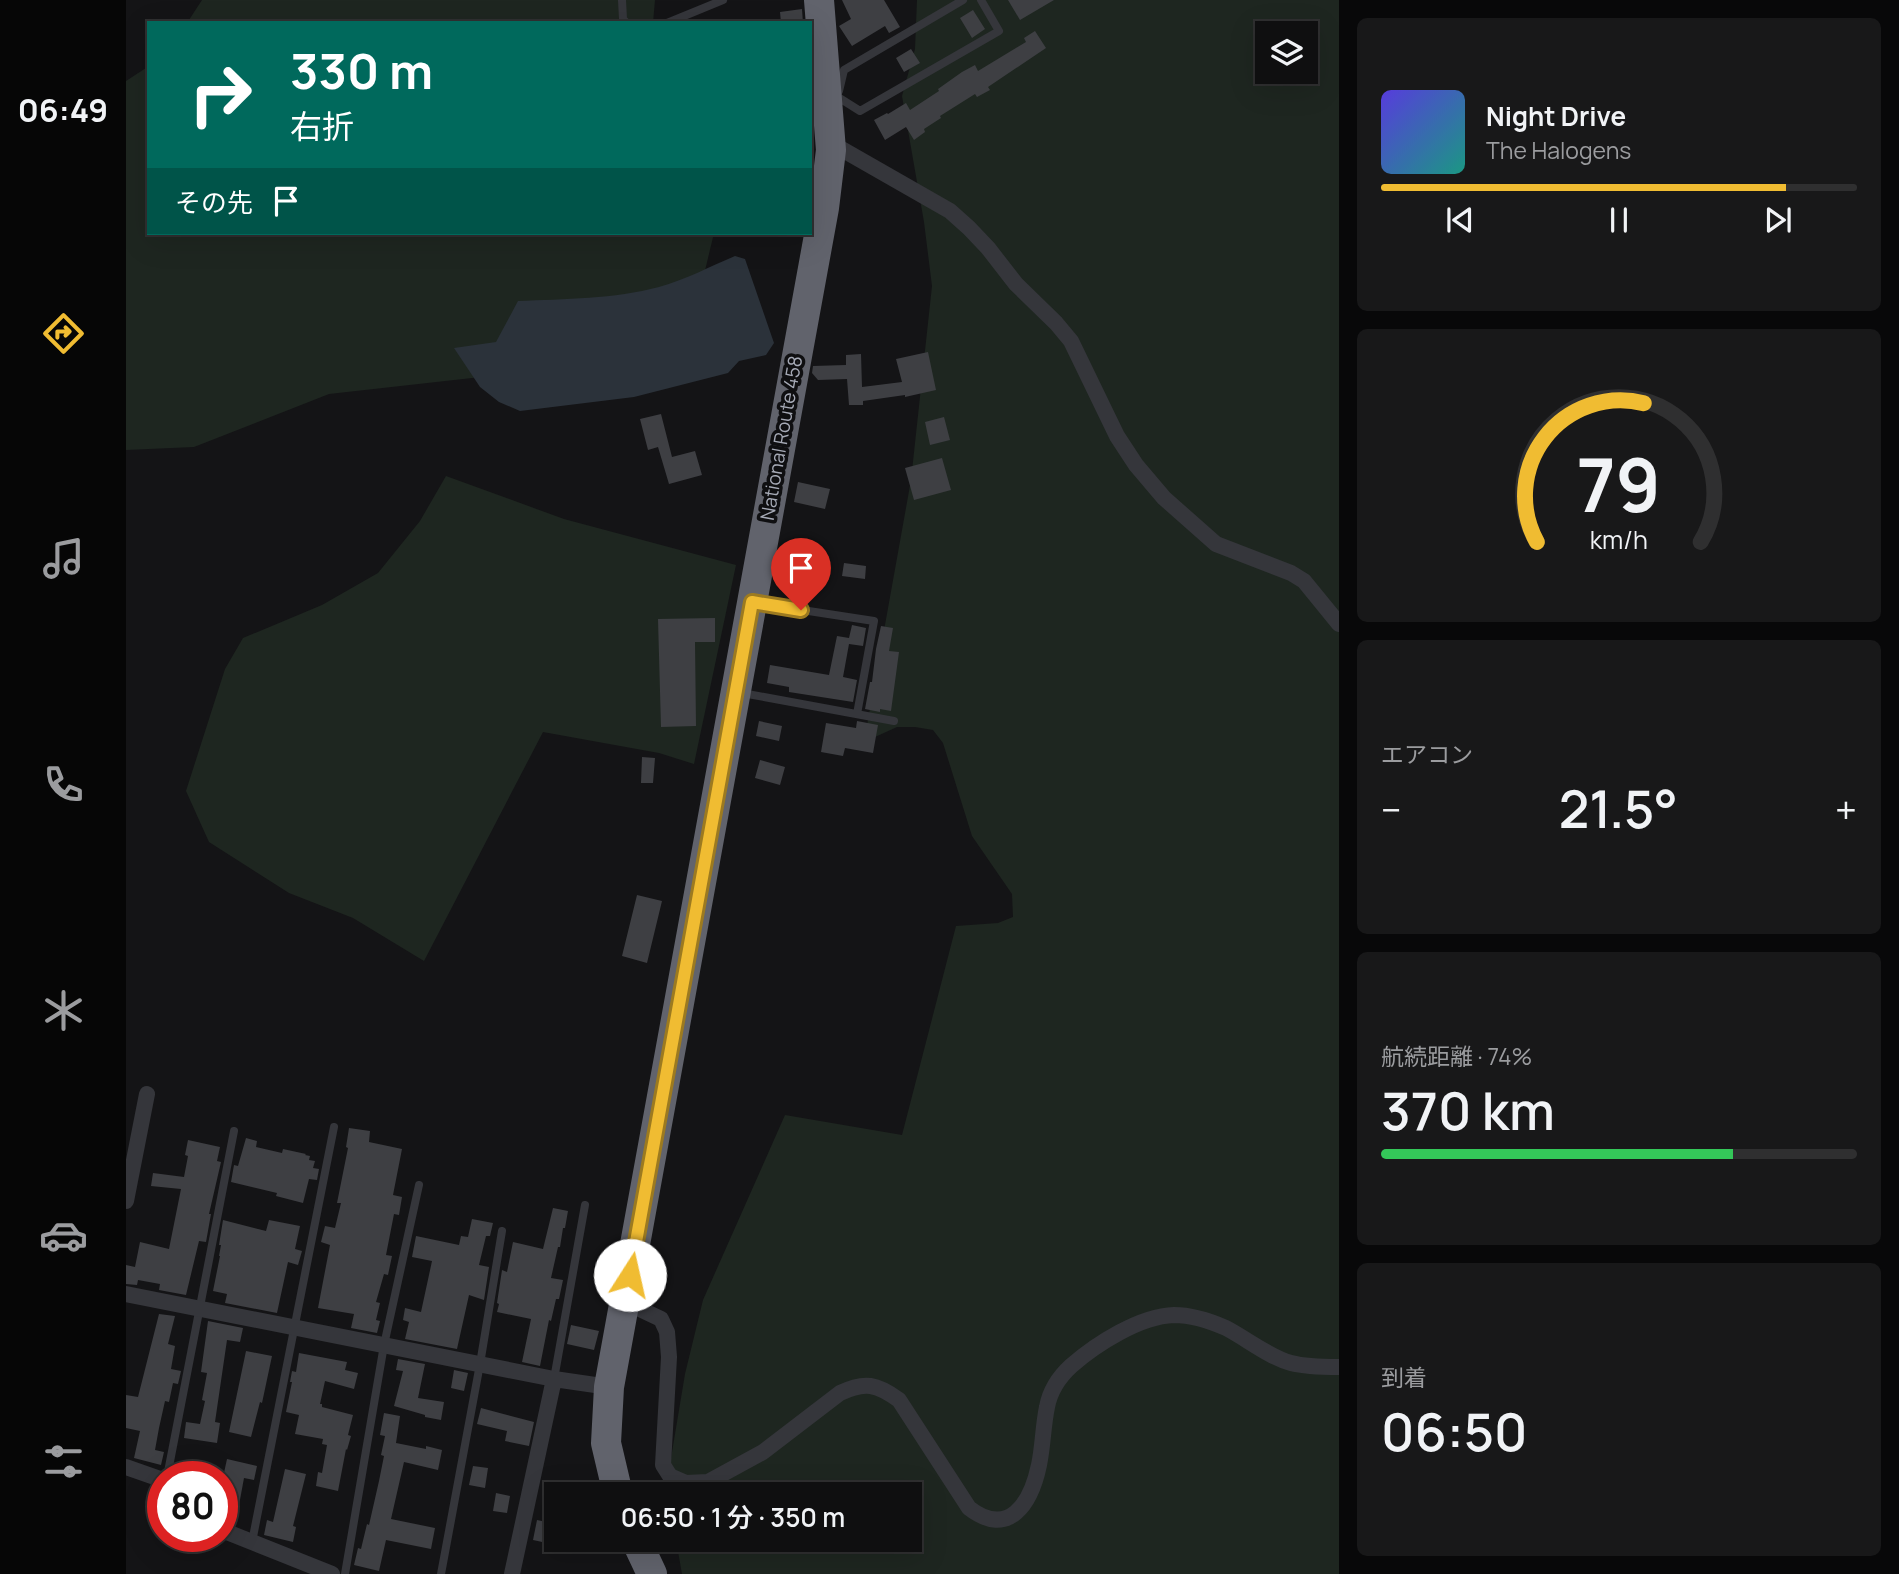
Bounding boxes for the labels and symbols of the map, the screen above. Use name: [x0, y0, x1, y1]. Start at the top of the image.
street label: National Route 458: [754, 354, 808, 522]
pin: [771, 538, 831, 610]
position arrow: [593, 1238, 667, 1312]
speed limit sign: 80: [147, 1461, 238, 1552]

